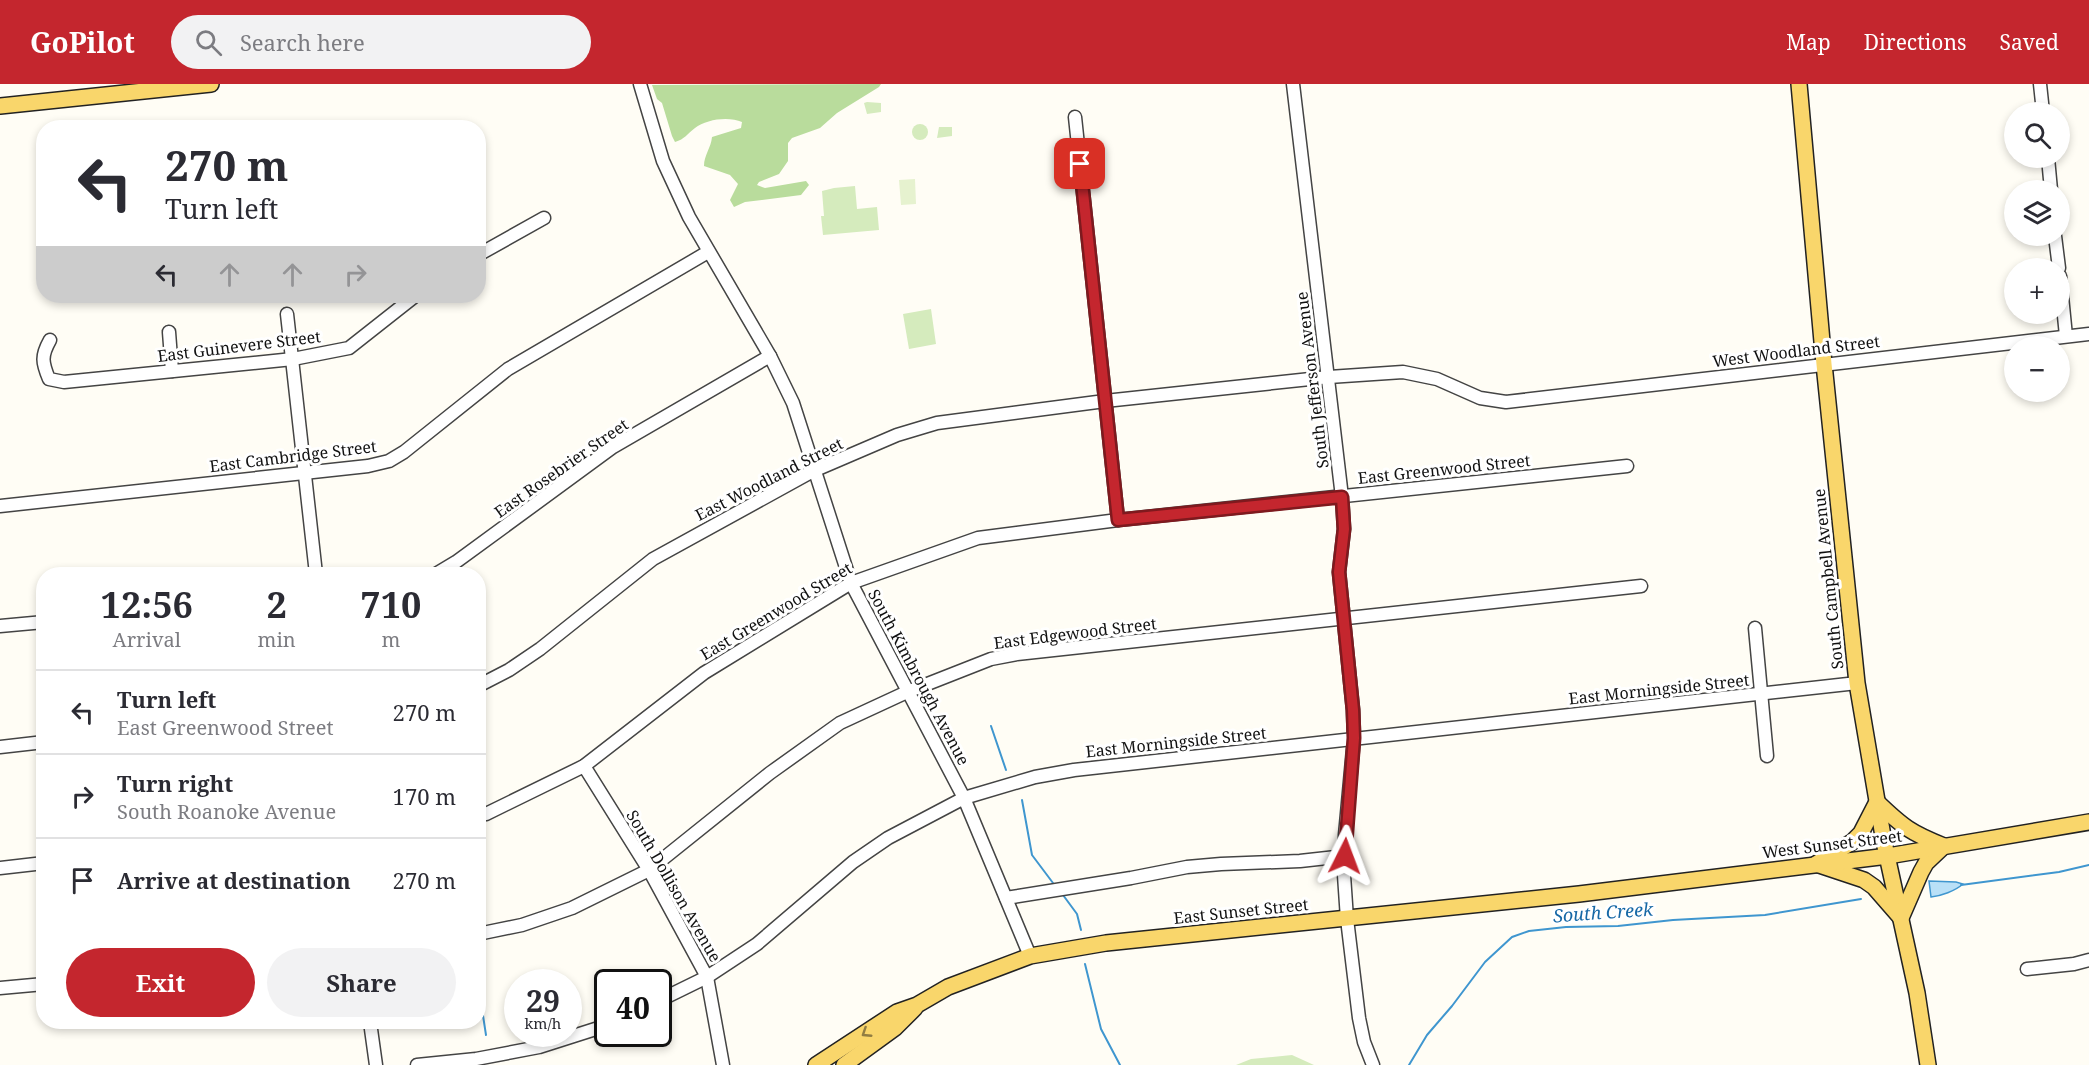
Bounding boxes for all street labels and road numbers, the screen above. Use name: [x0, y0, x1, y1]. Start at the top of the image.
street label: South Jefferson Avenue: [1290, 290, 1334, 470]
street label: East Guinevere Street: [156, 325, 322, 367]
street label: West Woodland Street: [1711, 330, 1881, 372]
street label: East Rosebrier Street: [490, 413, 633, 523]
street label: East Woodland Street: [691, 432, 847, 526]
street label: East Cambridge Street: [208, 435, 378, 477]
street label: East Greenwood Street: [1357, 449, 1532, 489]
street label: South Campbell Avenue: [1808, 488, 1848, 670]
street label: East Greenwood Street: [696, 557, 856, 665]
street label: South Kimbrough Avenue: [863, 585, 975, 769]
street label: East Edgewood Street: [992, 612, 1158, 654]
street label: East Morningside Street: [1568, 669, 1751, 709]
street label: East Morningside Street: [1085, 722, 1268, 762]
street label: South Dollison Avenue: [621, 806, 727, 966]
street label: West Sunset Street: [1761, 824, 1904, 863]
street label: East Sunset Street: [1173, 893, 1310, 929]

